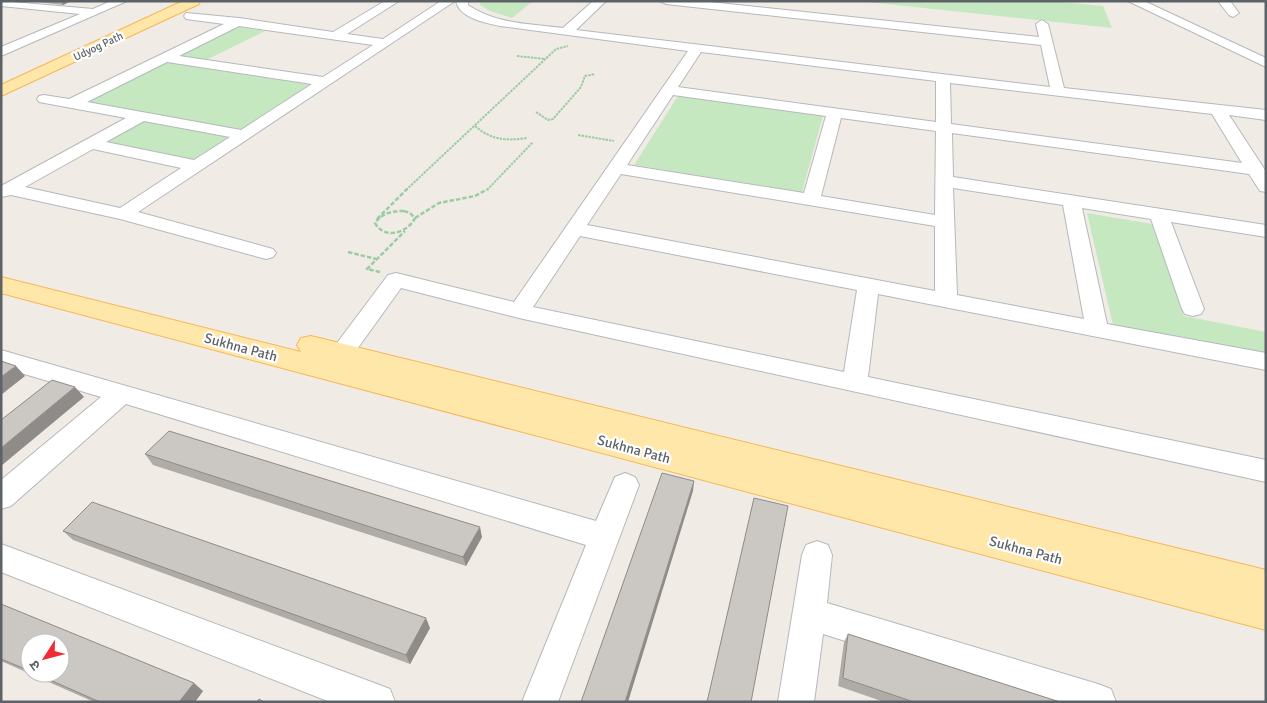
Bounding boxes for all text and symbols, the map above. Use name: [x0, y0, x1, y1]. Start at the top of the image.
street label: Udyog Path: [71, 29, 125, 64]
street label: Sukhna Path: [202, 330, 279, 365]
street label: Sukhna Path: [595, 432, 672, 467]
street label: Sukhna Path: [987, 533, 1064, 568]
north arrow: [20, 633, 70, 683]
text: उ: [25, 656, 44, 674]

